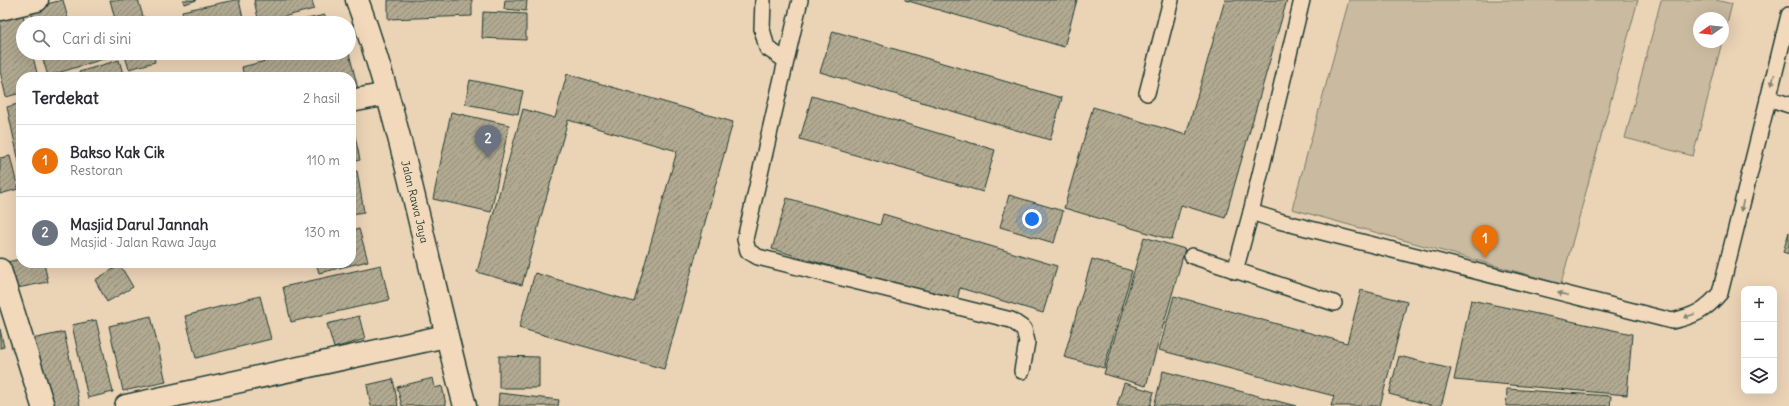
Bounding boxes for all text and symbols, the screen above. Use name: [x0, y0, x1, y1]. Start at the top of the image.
north arrow: [1693, 12, 1729, 48]
search box: [16, 16, 356, 60]
icon: search: [30, 27, 52, 49]
text: Cari di sini: [62, 29, 131, 48]
one-way arrow: [1770, 74, 1776, 86]
text: Terdekat: [32, 87, 99, 109]
text: 2 hasil: [303, 90, 340, 107]
pin: 2: [475, 125, 501, 158]
text: Bakso Kak Cik: [70, 143, 165, 162]
text: 1: [42, 152, 48, 169]
text: 110 m: [307, 152, 340, 169]
street label: Jalan Rawa Jaya: [398, 159, 432, 245]
text: Restoran: [70, 162, 123, 179]
one-way arrow: [1738, 200, 1744, 212]
your location: [1022, 209, 1042, 229]
text: Masjid Darul Jannah: [70, 215, 208, 234]
text: 2: [41, 224, 49, 241]
text: 130 m: [304, 224, 340, 241]
pin: 1: [1472, 225, 1498, 258]
text: Masjid · Jalan Rawa Jaya: [70, 234, 216, 251]
map controls: [1741, 286, 1777, 394]
button: +: [1741, 286, 1777, 322]
one-way arrow: [1557, 290, 1569, 296]
one-way arrow: [1682, 314, 1694, 320]
button: −: [1741, 322, 1777, 358]
button: layers: [1741, 358, 1777, 394]

